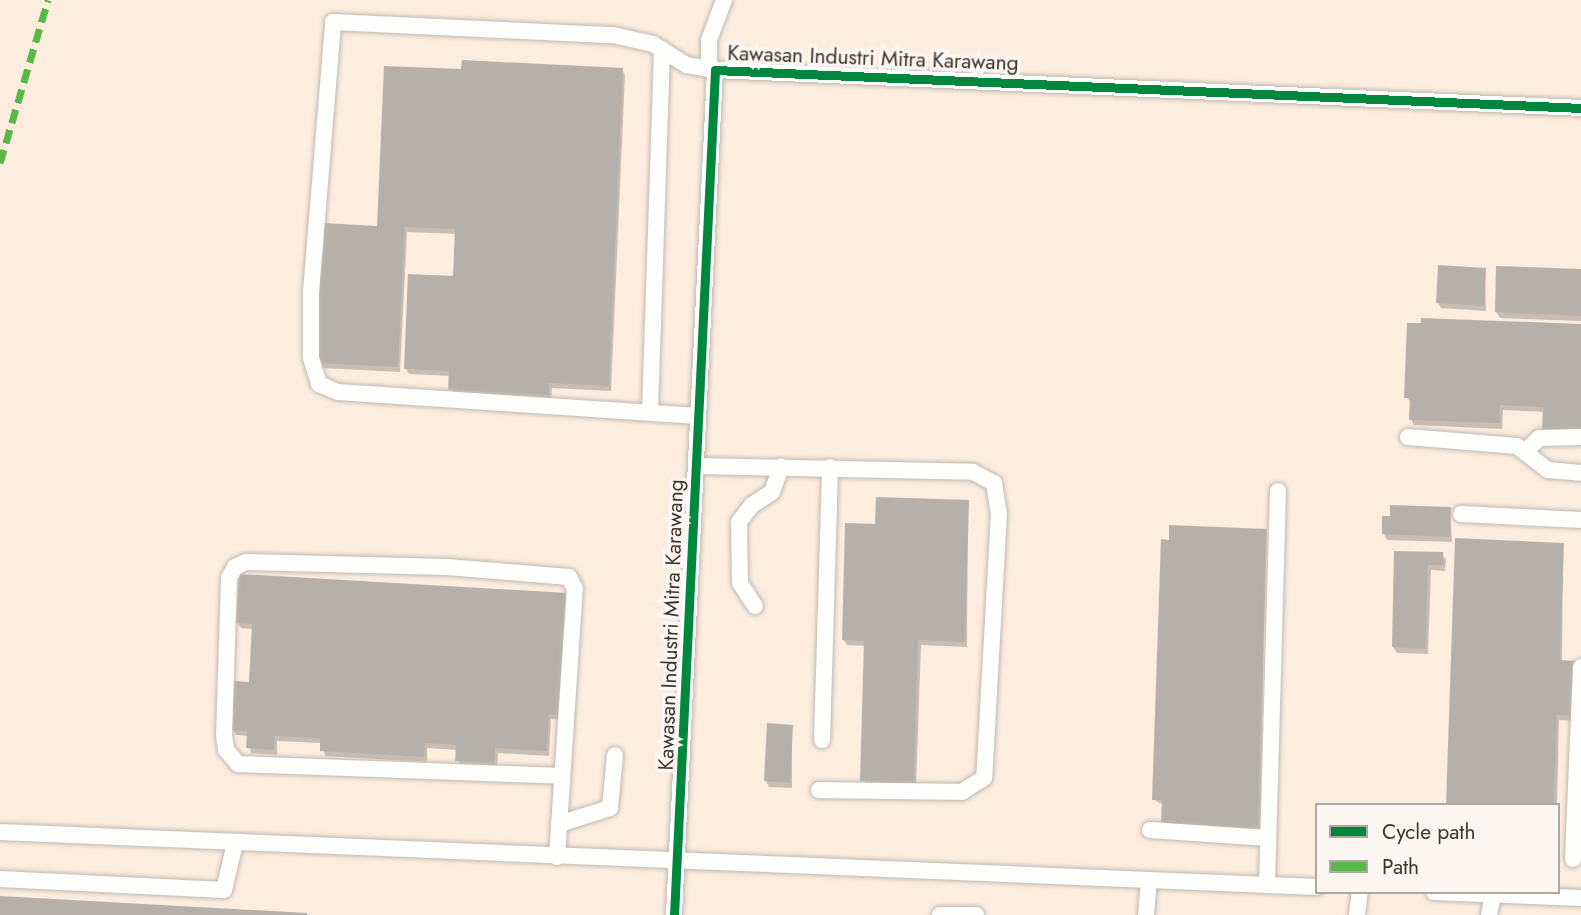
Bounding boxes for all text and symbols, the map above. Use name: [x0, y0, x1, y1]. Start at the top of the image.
street label: Kawasan Industri Mitra Karawang: [727, 40, 1019, 76]
street label: Kawasan Industri Mitra Karawang: [653, 479, 689, 771]
legend: [1315, 803, 1560, 894]
text: Cycle path: [1382, 817, 1475, 847]
text: Path: [1382, 852, 1419, 882]

